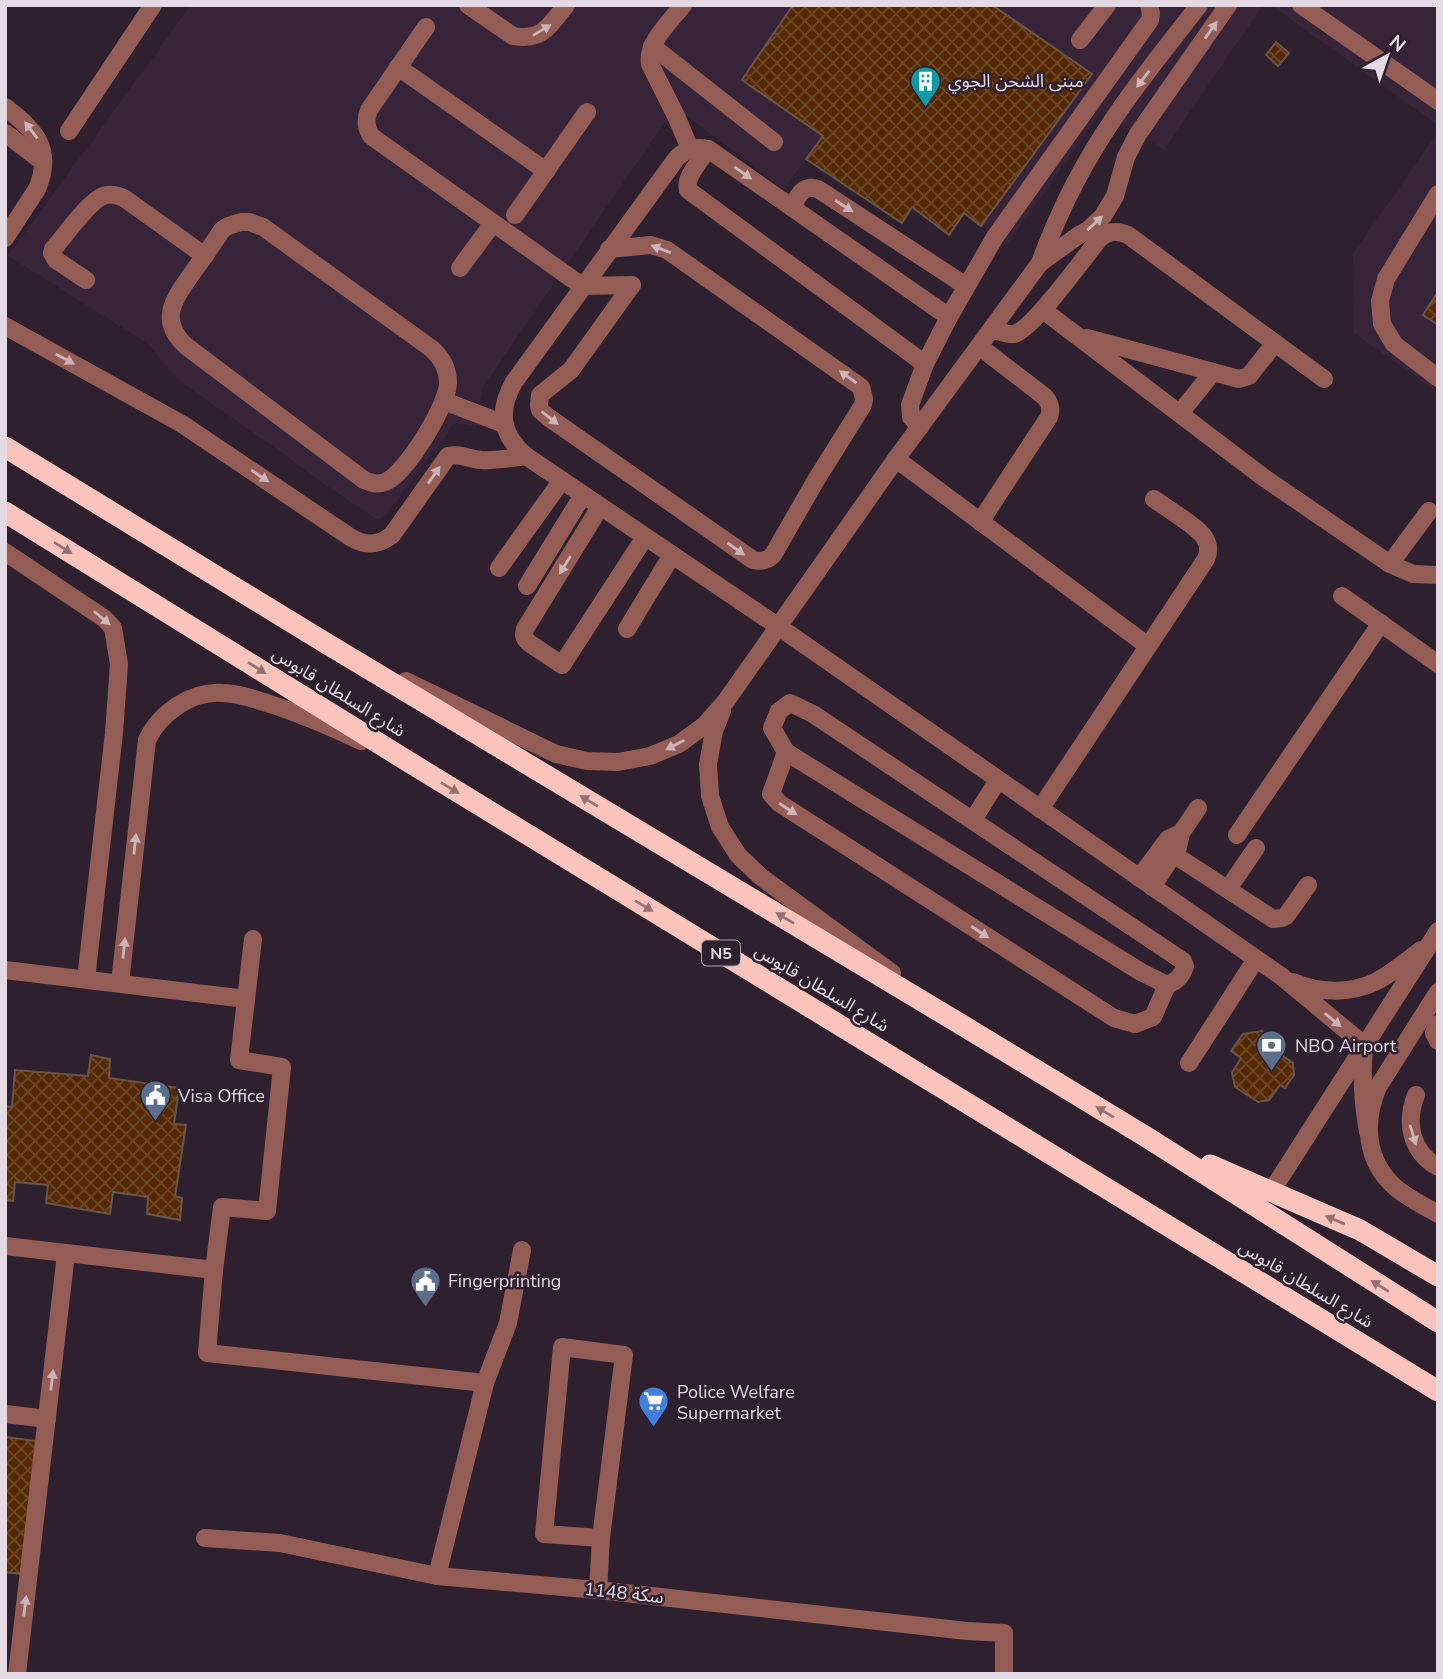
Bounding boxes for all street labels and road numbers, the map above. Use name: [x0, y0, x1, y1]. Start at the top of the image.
street label: شارع السلطان قابوس: [267, 641, 410, 744]
street label: شارع السلطان قابوس: [749, 938, 894, 1039]
road number: N5: [702, 940, 740, 965]
street label: شارع السلطان قابوس: [1233, 1234, 1378, 1335]
street label: سكة 1148: [583, 1577, 665, 1609]

